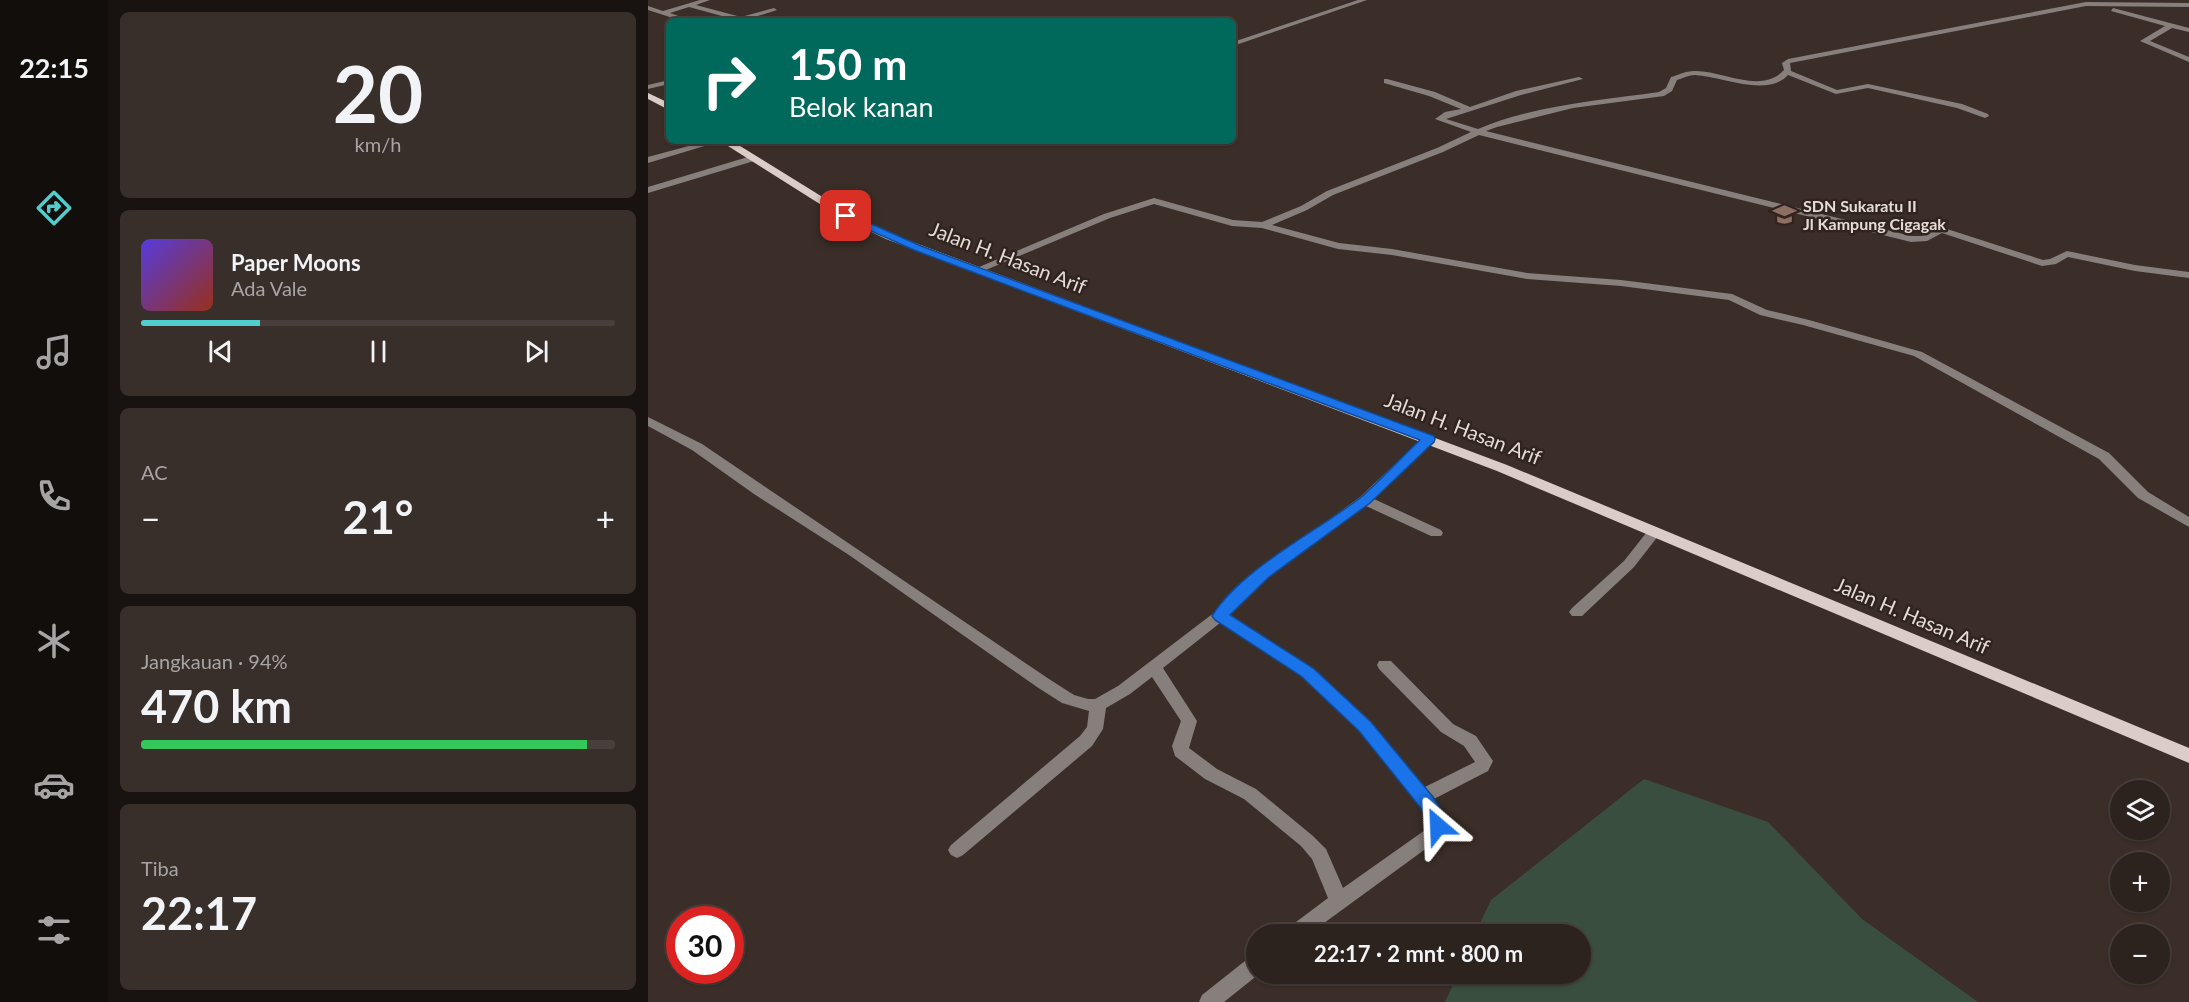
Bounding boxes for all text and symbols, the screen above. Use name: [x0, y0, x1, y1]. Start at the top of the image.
text: 150 m: [789, 39, 907, 89]
icon: right: [690, 42, 768, 120]
text: 20: [333, 46, 423, 140]
text: 22:15: [19, 51, 89, 84]
text: Belok kanan: [789, 90, 934, 123]
text: km/h: [355, 132, 401, 156]
icon: directions: [33, 187, 75, 229]
pin: [820, 190, 871, 241]
place label: SDN Sukaratu II Jl Kampung Cigagak: [1803, 196, 1946, 233]
icon: arrive: [829, 199, 862, 232]
school or university icon: SDN Sukaratu II Jl Kampung Cigagak: [1772, 202, 1798, 228]
street label: Jalan H. Hasan Arif: [927, 216, 1090, 298]
text: Paper Moons: [231, 249, 361, 276]
text: Ada Vale: [231, 276, 307, 300]
icon: music: [33, 331, 75, 373]
icon: previous: [204, 335, 237, 368]
icon: pause: [362, 335, 395, 368]
icon: next: [520, 335, 553, 368]
street label: Jalan H. Hasan Arif: [1382, 387, 1545, 469]
text: AC: [141, 460, 168, 484]
icon: phone: [33, 475, 75, 517]
text: 21°: [343, 490, 413, 544]
text: −: [141, 498, 160, 538]
text: +: [596, 498, 615, 538]
street label: Jalan H. Hasan Arif: [1831, 572, 1993, 659]
icon: climate: [33, 620, 75, 662]
text: Jangkauan · 94%: [141, 649, 288, 673]
text: 470 km: [141, 679, 292, 733]
icon: car: [33, 764, 75, 806]
map controls: [2110, 780, 2170, 984]
button: layers: [2110, 780, 2170, 840]
position arrow: [1406, 794, 1470, 858]
button: +: [2110, 852, 2170, 912]
text: Tiba: [141, 856, 179, 880]
text: 22:17: [141, 886, 257, 940]
speed limit sign: 30: [666, 906, 744, 984]
icon: filters: [33, 909, 75, 951]
button: −: [2110, 924, 2170, 984]
text: 22:17 · 2 mnt · 800 m: [1314, 940, 1523, 967]

